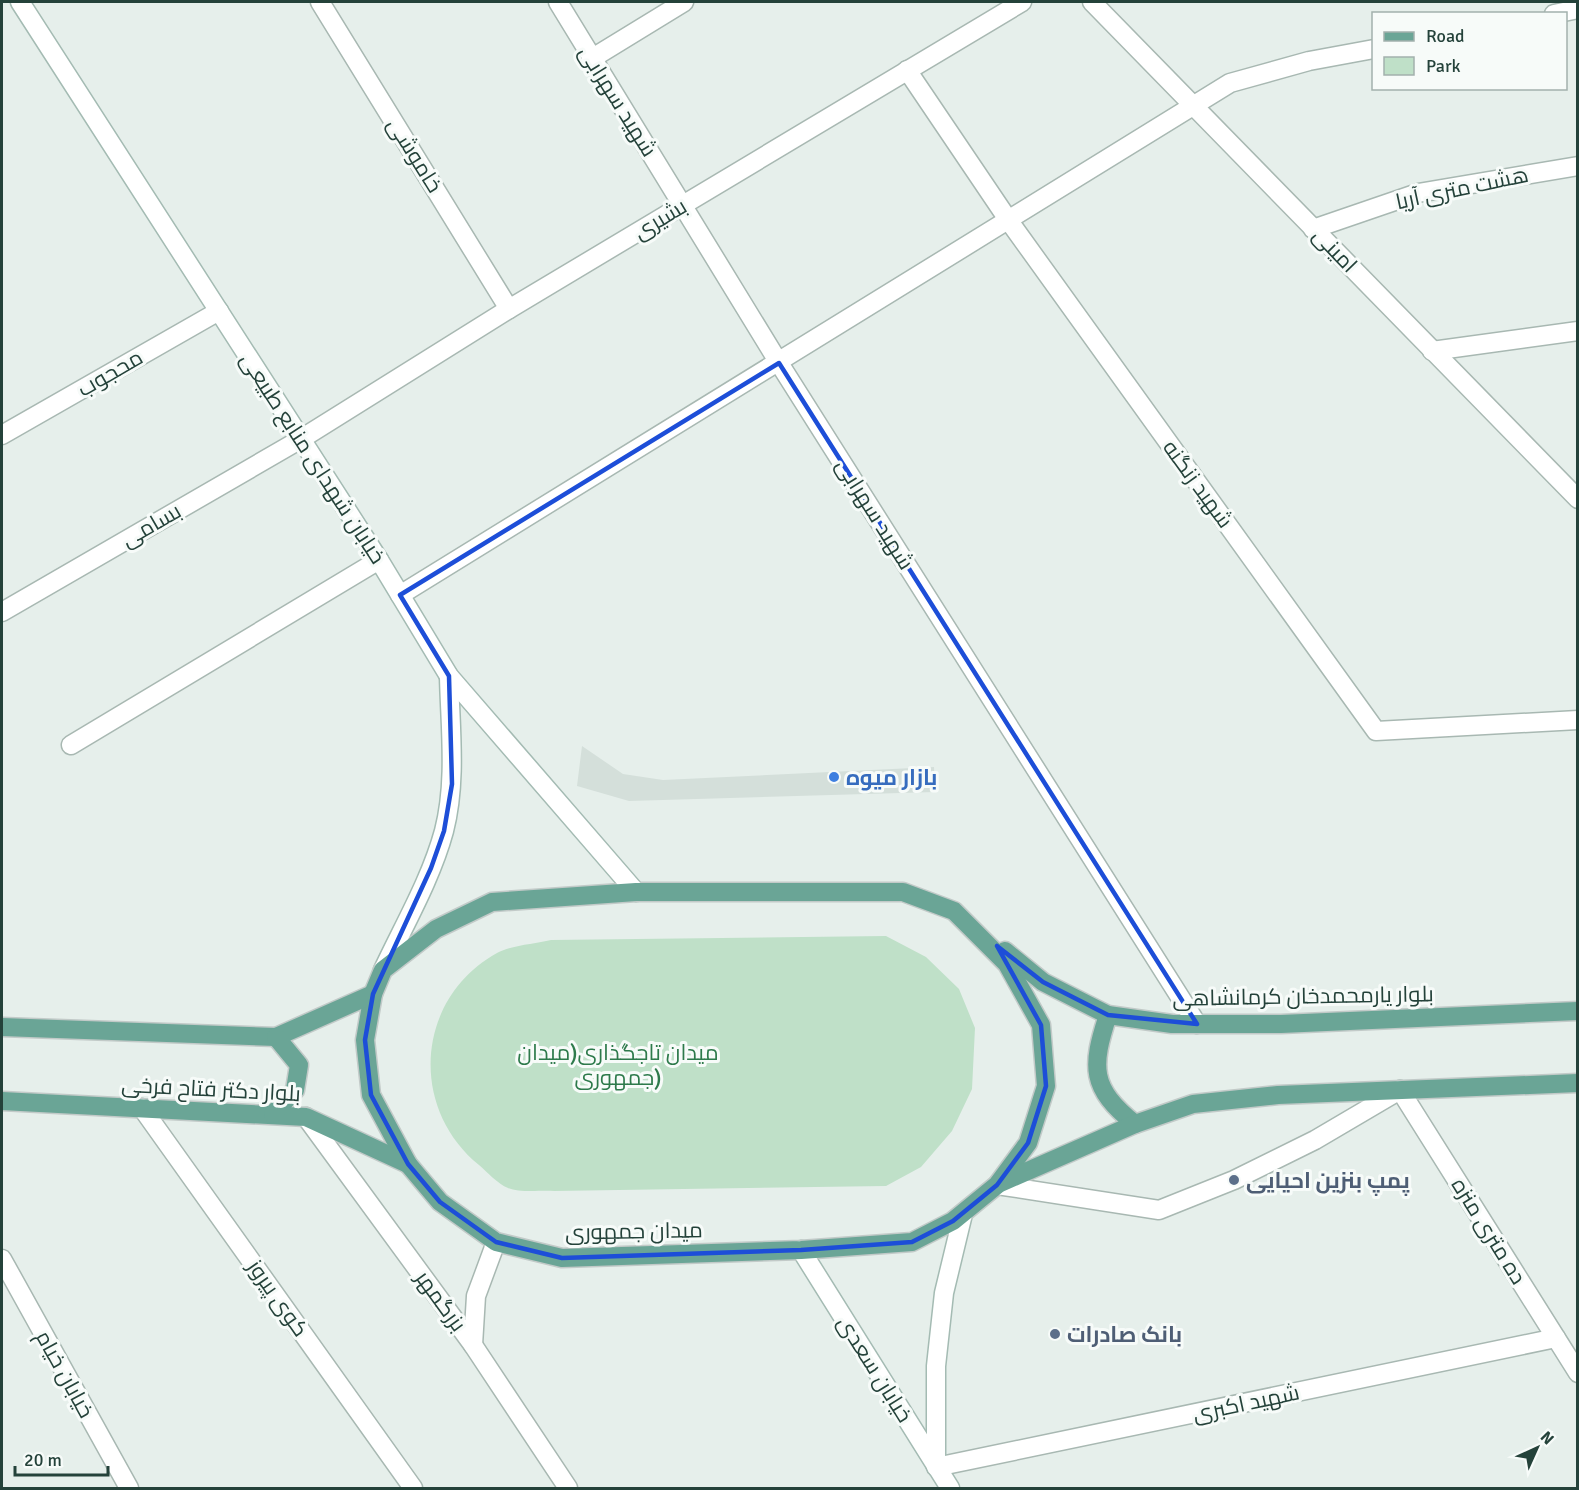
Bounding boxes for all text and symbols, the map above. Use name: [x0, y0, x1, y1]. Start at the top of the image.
legend: [1372, 12, 1567, 90]
text: Road: [1426, 25, 1465, 47]
street label: شهید سهرابی: [573, 40, 663, 162]
text: Park: [1426, 55, 1461, 77]
street label: خاموشی: [382, 113, 448, 197]
street label: هشت متری آریا: [1393, 161, 1531, 215]
street label: بشیری: [628, 193, 692, 245]
street label: امینی: [1307, 222, 1363, 278]
street label: محجوب: [73, 344, 147, 402]
street label: خیابان شهدای منابع طبیعی: [234, 347, 391, 569]
street label: شهید زنگنه: [1157, 435, 1239, 533]
street label: شهید سهرابی: [830, 453, 920, 575]
street label: بسامی: [116, 497, 186, 553]
place label: بازار میوه: [846, 764, 937, 791]
marker: بازار میوه: [827, 770, 841, 784]
street label: بلوار یارمحمدخان کرمانشاهی: [1172, 980, 1434, 1012]
park label: میدان تاجگذاری(میدان جمهوری): [517, 1039, 719, 1091]
street label: بلوار دکتر فتاح فرخی: [121, 1071, 301, 1108]
place label: پمپ بنزین احیایی: [1246, 1167, 1410, 1196]
marker: پمپ بنزین احیایی: [1227, 1173, 1241, 1187]
street label: ده متری منزه: [1446, 1173, 1532, 1289]
street label: میدان جمهوری: [565, 1216, 703, 1246]
street label: کوی پیروز: [240, 1253, 314, 1342]
street label: بزرگمهر: [409, 1263, 472, 1337]
street label: خیابان سعدی: [832, 1311, 918, 1427]
place label: بانک صادرات: [1067, 1321, 1182, 1348]
street label: خیابان خیام: [28, 1325, 100, 1423]
marker: بانک صادرات: [1048, 1327, 1062, 1341]
street label: شهید اکبری: [1190, 1379, 1302, 1427]
north arrow: [1507, 1418, 1567, 1478]
text: N: [1536, 1427, 1558, 1449]
scale bar: [15, 1439, 108, 1477]
text: 20 m: [24, 1449, 62, 1471]

